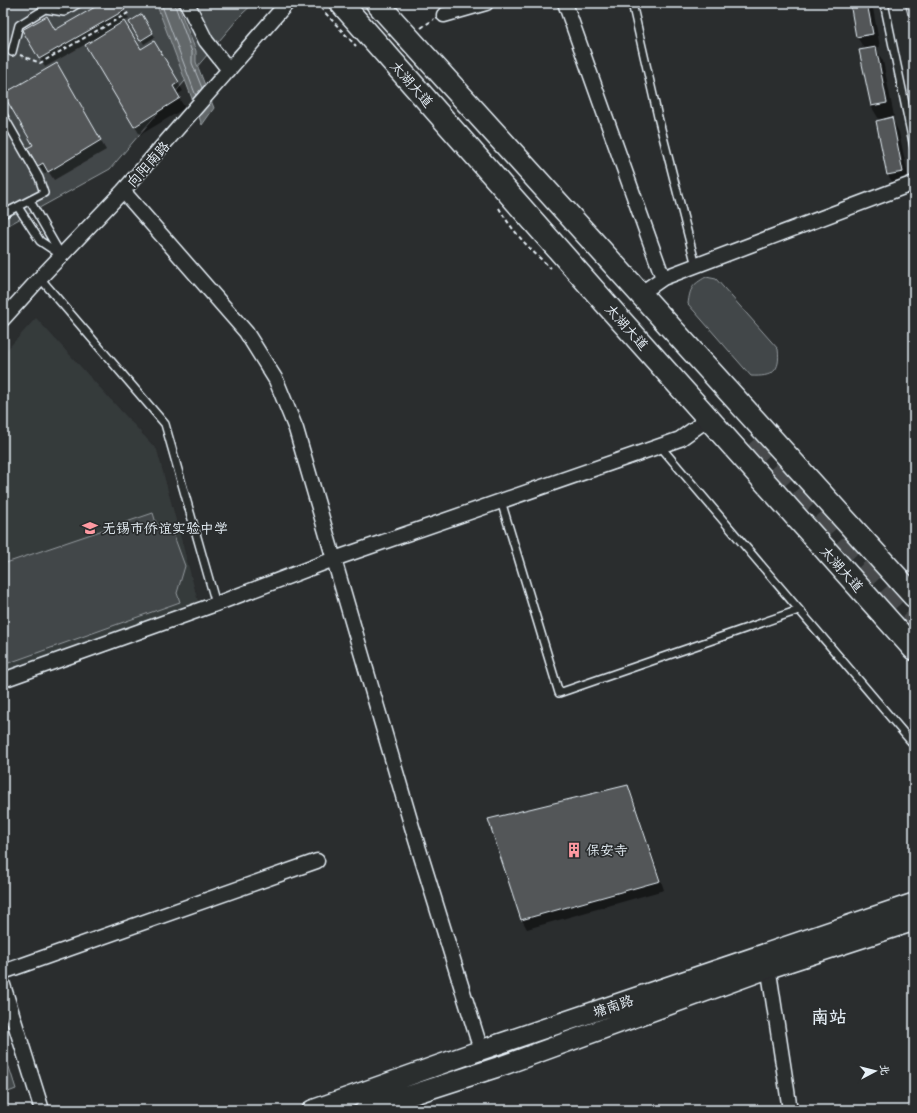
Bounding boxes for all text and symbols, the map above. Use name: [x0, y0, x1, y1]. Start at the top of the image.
street label: 太湖大道: [387, 58, 436, 111]
street label: 向阳南路: [123, 138, 173, 191]
street label: 太湖大道: [602, 301, 652, 354]
school or university icon: 无锡市侨谊实验中学: [81, 519, 99, 537]
place label: 无锡市侨谊实验中学: [102, 520, 228, 537]
street label: 太湖大道: [817, 543, 867, 596]
building icon: 保安寺: [565, 841, 583, 859]
place label: 保安寺: [586, 842, 628, 859]
street label: 塘南路: [591, 992, 636, 1021]
district label: 南站: [811, 1006, 847, 1028]
north arrow: [855, 1051, 895, 1091]
text: 北: [877, 1064, 892, 1076]

